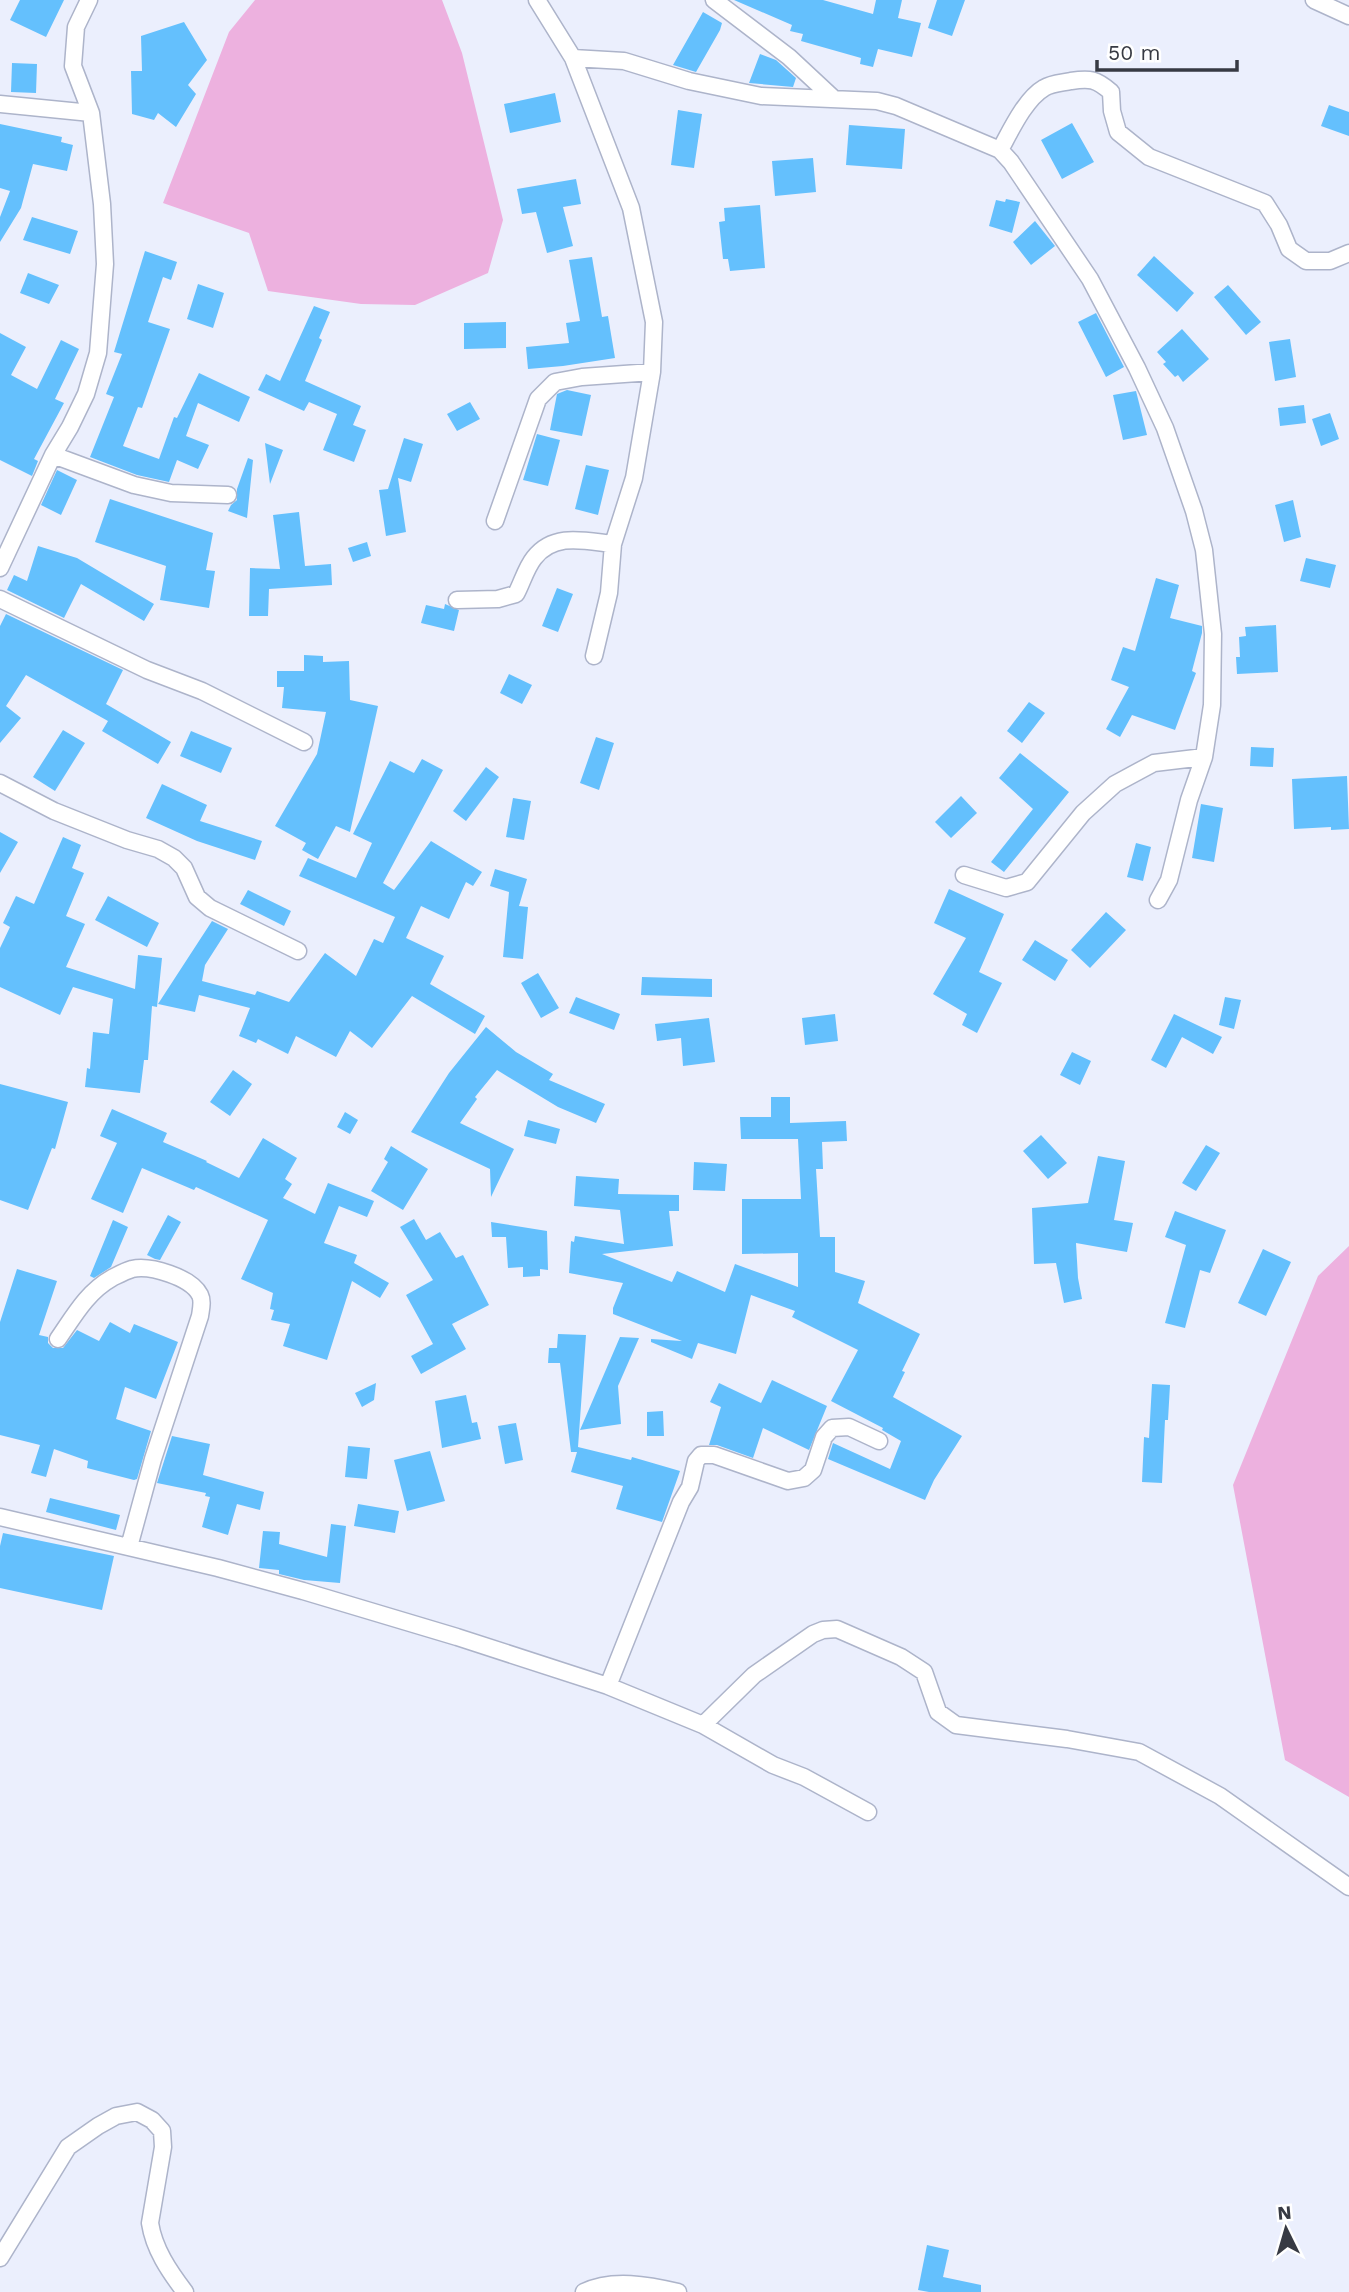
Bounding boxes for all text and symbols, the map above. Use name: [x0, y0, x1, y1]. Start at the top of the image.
scale bar: [1097, 28, 1237, 72]
text: 50 m: [1108, 40, 1160, 65]
north arrow: [1251, 2194, 1321, 2264]
text: N: [1277, 2200, 1293, 2225]

